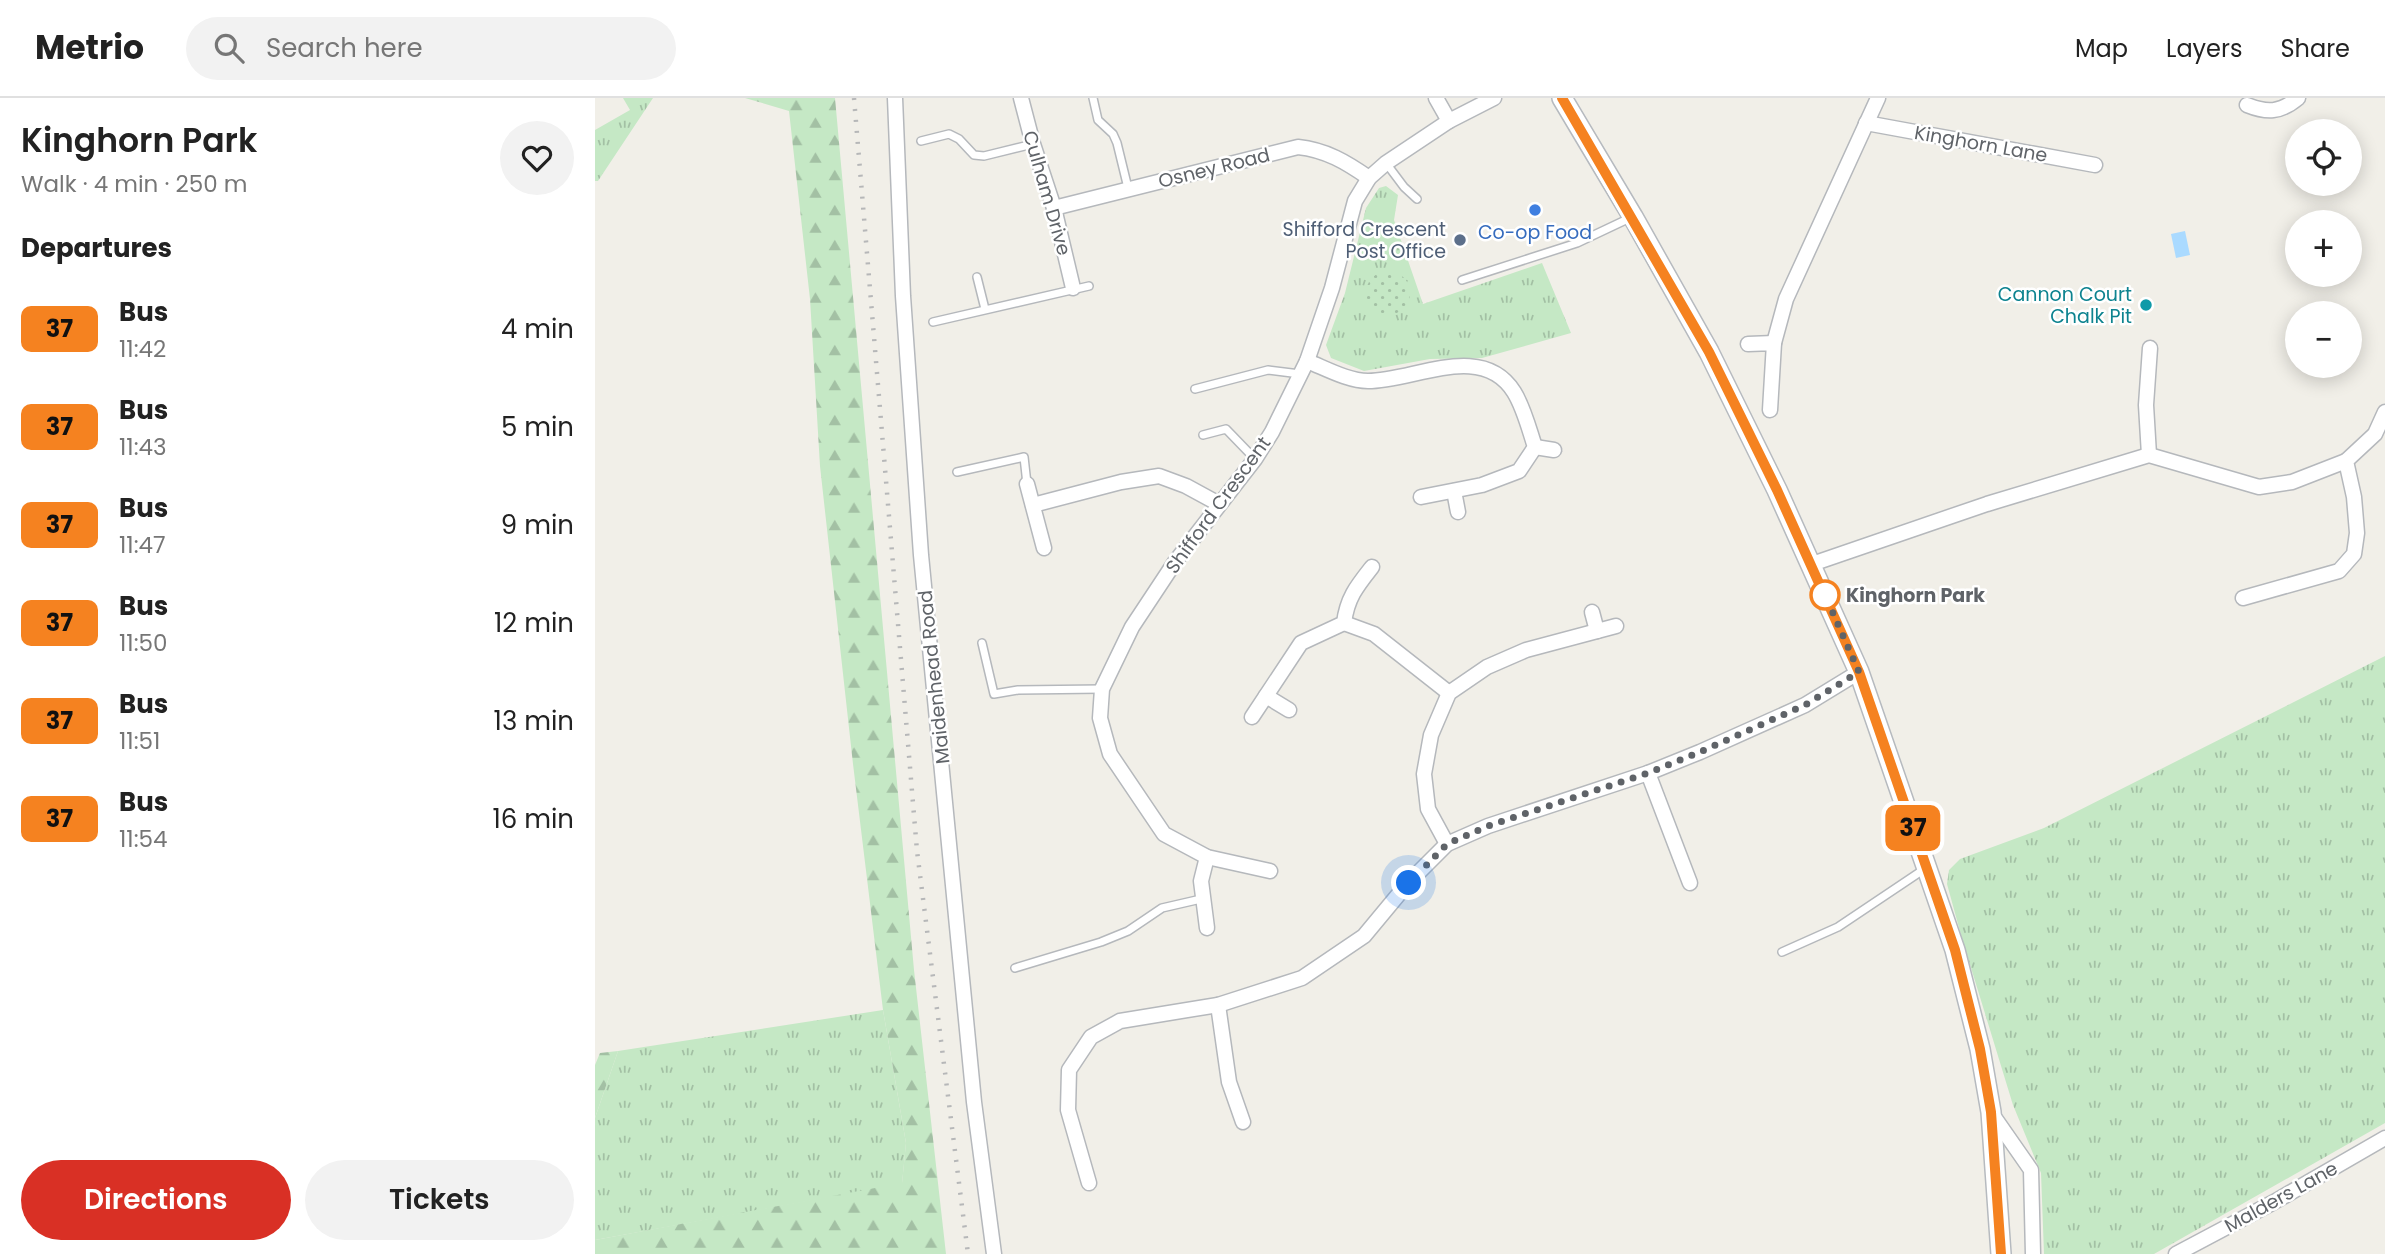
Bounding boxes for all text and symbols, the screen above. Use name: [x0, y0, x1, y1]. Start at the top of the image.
search box: [186, 17, 676, 80]
text: Metrio: [35, 24, 144, 71]
icon: search: [210, 29, 248, 67]
text: Search here: [266, 30, 423, 66]
text: Map: [2075, 32, 2128, 65]
text: Layers: [2166, 32, 2242, 65]
text: Share: [2280, 32, 2350, 65]
text: Kinghorn Park: [21, 117, 257, 164]
street label: Kinghorn Lane: [1912, 119, 2050, 169]
map controls: [2285, 119, 2362, 378]
button: locate: [2285, 119, 2362, 196]
button: heart: [500, 121, 574, 195]
street label: Culham Drive: [1016, 127, 1078, 259]
street label: Osney Road: [1155, 141, 1273, 195]
text: Walk · 4 min · 250 m: [21, 168, 247, 200]
marker: Co-op Food: [1527, 202, 1543, 218]
button: +: [2285, 210, 2362, 287]
place label: Shifford Crescent Post Office: [1283, 216, 1446, 265]
place label: Co-op Food: [1478, 219, 1592, 246]
text: Departures: [21, 230, 172, 266]
marker: Shifford Crescent Post Office: [1452, 232, 1468, 248]
place label: Cannon Court Chalk Pit: [1998, 281, 2132, 330]
text: Bus: [119, 294, 168, 330]
marker: Cannon Court Chalk Pit: [2138, 297, 2154, 313]
button: −: [2285, 301, 2362, 378]
text: 4 min: [501, 311, 574, 347]
text: 37: [46, 312, 73, 345]
text: 11:42: [119, 333, 166, 365]
text: Bus: [119, 392, 168, 428]
text: 5 min: [501, 409, 574, 445]
text: 37: [46, 410, 73, 443]
text: 11:43: [119, 431, 167, 463]
street label: Shifford Crescent: [1159, 431, 1277, 579]
text: Bus: [119, 490, 168, 526]
text: 9 min: [501, 507, 574, 543]
text: 37: [46, 508, 73, 541]
text: 11:47: [119, 529, 166, 561]
marker: Kinghorn Park: [1810, 580, 1840, 610]
place label: Kinghorn Park: [1846, 582, 1985, 609]
text: Bus: [119, 588, 168, 624]
street label: Maidenhead Road: [911, 589, 957, 765]
text: 12 min: [494, 605, 574, 641]
text: 37: [46, 606, 73, 639]
text: 11:50: [119, 627, 168, 659]
text: Bus: [119, 686, 168, 722]
text: 13 min: [494, 703, 574, 739]
text: 37: [46, 704, 73, 737]
text: 11:51: [119, 725, 160, 757]
text: Bus: [119, 784, 168, 820]
text: 16 min: [492, 801, 574, 837]
text: 37: [46, 802, 73, 835]
line badge: 37: [1881, 805, 1945, 851]
text: 37: [1899, 811, 1927, 844]
text: 11:54: [119, 823, 168, 855]
your location: [1391, 865, 1426, 900]
street label: Malders Lane: [2220, 1155, 2342, 1239]
button: Directions: [21, 1160, 291, 1240]
button: Tickets: [305, 1160, 574, 1240]

